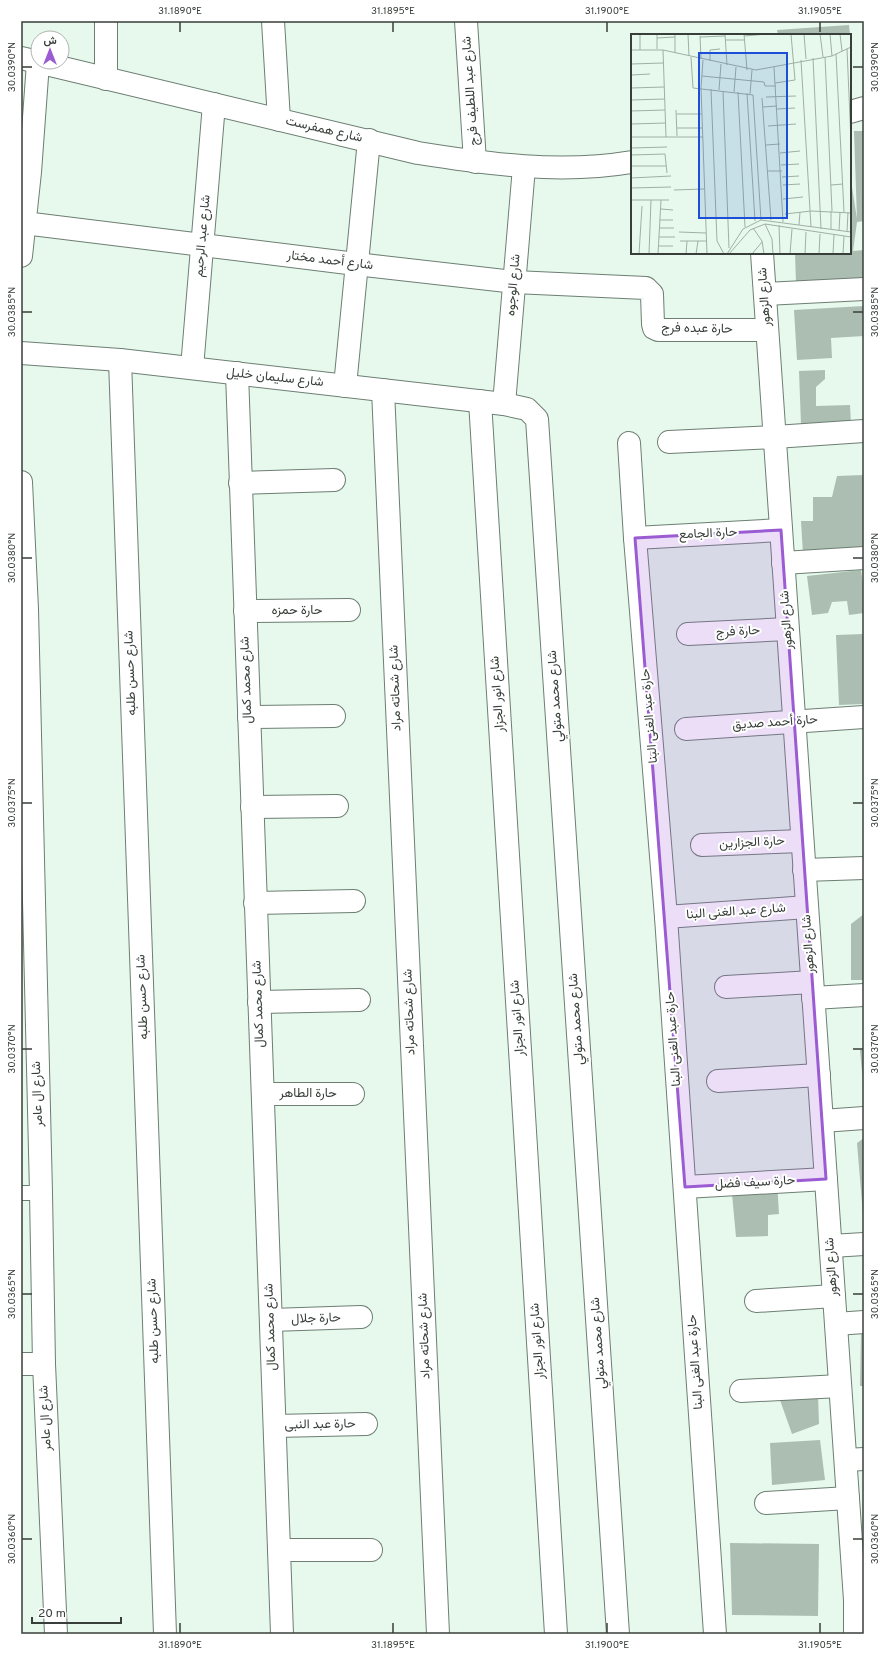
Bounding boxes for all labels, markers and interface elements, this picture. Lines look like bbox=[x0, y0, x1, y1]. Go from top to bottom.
text: 31.1890°E bbox=[158, 5, 202, 18]
text: 31.1895°E bbox=[371, 5, 415, 18]
text: 31.1900°E bbox=[585, 5, 629, 18]
text: 31.1905°E bbox=[798, 5, 842, 18]
north arrow bbox=[30, 30, 70, 70]
text: ش bbox=[43, 34, 57, 48]
inset map bbox=[631, 34, 851, 254]
street label: شارع عبد اللطيف فرج bbox=[459, 36, 483, 146]
text: 30.0390°N bbox=[6, 42, 19, 92]
text: 30.0390°N bbox=[869, 42, 882, 92]
street label: شارع همفرست bbox=[284, 113, 364, 147]
street label: شارع عبد الرحيم bbox=[191, 194, 215, 278]
street label: شارع أحمد مختار bbox=[285, 247, 374, 274]
street label: شارع الوجوه bbox=[503, 253, 525, 317]
street label: شارع الزهور bbox=[755, 267, 775, 328]
text: 30.0385°N bbox=[6, 287, 19, 337]
text: 30.0385°N bbox=[869, 287, 882, 337]
street label: حارة عبده فرج bbox=[661, 320, 733, 338]
street label: شارع سليمان خليل bbox=[226, 365, 324, 391]
street label: حارة الجامع bbox=[678, 524, 738, 544]
text: 30.0380°N bbox=[6, 533, 19, 583]
text: 30.0380°N bbox=[869, 533, 882, 583]
street label: شارع الزهور bbox=[777, 590, 797, 651]
street label: حارة حمزه bbox=[272, 603, 323, 619]
street label: حارة فرج bbox=[715, 623, 761, 641]
street label: شارع حسن طلبه bbox=[122, 630, 140, 716]
street label: شارع محمد كمال bbox=[237, 636, 257, 724]
street label: شارع شحاته مراد bbox=[387, 645, 405, 731]
street label: شارع محمد متولي bbox=[545, 649, 568, 742]
street label: شارع انور الجزار bbox=[487, 655, 509, 734]
street label: حارة عبد الغنى البنا bbox=[638, 668, 662, 764]
street label: حارة أحمد صديق bbox=[732, 711, 819, 734]
text: 30.0375°N bbox=[6, 778, 19, 828]
text: 30.0375°N bbox=[869, 778, 882, 828]
street label: حارة الجزارين bbox=[719, 833, 786, 853]
street label: شارع عبد الغنى البنا bbox=[686, 901, 786, 923]
street label: شارع الزهور bbox=[799, 914, 819, 975]
street label: شارع حسن طلبه bbox=[134, 954, 152, 1040]
street label: شارع محمد كمال bbox=[249, 960, 269, 1048]
street label: شارع شحاته مراد bbox=[401, 969, 419, 1055]
street label: شارع محمد متولي bbox=[566, 972, 589, 1065]
street label: شارع انور الجزار bbox=[507, 979, 529, 1058]
street label: حارة عبد الغنى البنا bbox=[663, 991, 685, 1087]
text: 30.0370°N bbox=[6, 1024, 19, 1074]
text: 30.0370°N bbox=[869, 1024, 882, 1074]
street label: شارع ال عامر bbox=[29, 1061, 47, 1128]
street label: حارة الطاهر bbox=[278, 1086, 337, 1102]
street label: حارة سيف فضل bbox=[714, 1173, 796, 1193]
street label: شارع الزهور bbox=[822, 1237, 842, 1298]
text: 30.0365°N bbox=[6, 1269, 19, 1319]
text: 30.0365°N bbox=[869, 1269, 882, 1319]
street label: شارع حسن طلبه bbox=[145, 1278, 163, 1364]
street label: شارع محمد كمال bbox=[261, 1283, 281, 1371]
street label: شارع شحاته مراد bbox=[416, 1293, 434, 1379]
street label: شارع محمد متولي bbox=[588, 1296, 611, 1389]
street label: شارع انور الجزار bbox=[527, 1302, 549, 1381]
street label: حارة جلال bbox=[291, 1310, 341, 1328]
street label: حارة عبد الغنى البنا bbox=[685, 1314, 707, 1410]
street label: شارع ال عامر bbox=[36, 1385, 56, 1452]
street label: حارة عبد النبى bbox=[284, 1416, 356, 1434]
text: 30.0360°N bbox=[6, 1514, 19, 1564]
text: 30.0360°N bbox=[869, 1514, 882, 1564]
scale bar bbox=[32, 1599, 121, 1625]
text: 20 m bbox=[38, 1606, 66, 1622]
text: 31.1890°E bbox=[158, 1639, 202, 1652]
text: 31.1895°E bbox=[371, 1639, 415, 1652]
text: 31.1900°E bbox=[585, 1639, 629, 1652]
text: 31.1905°E bbox=[798, 1639, 842, 1652]

